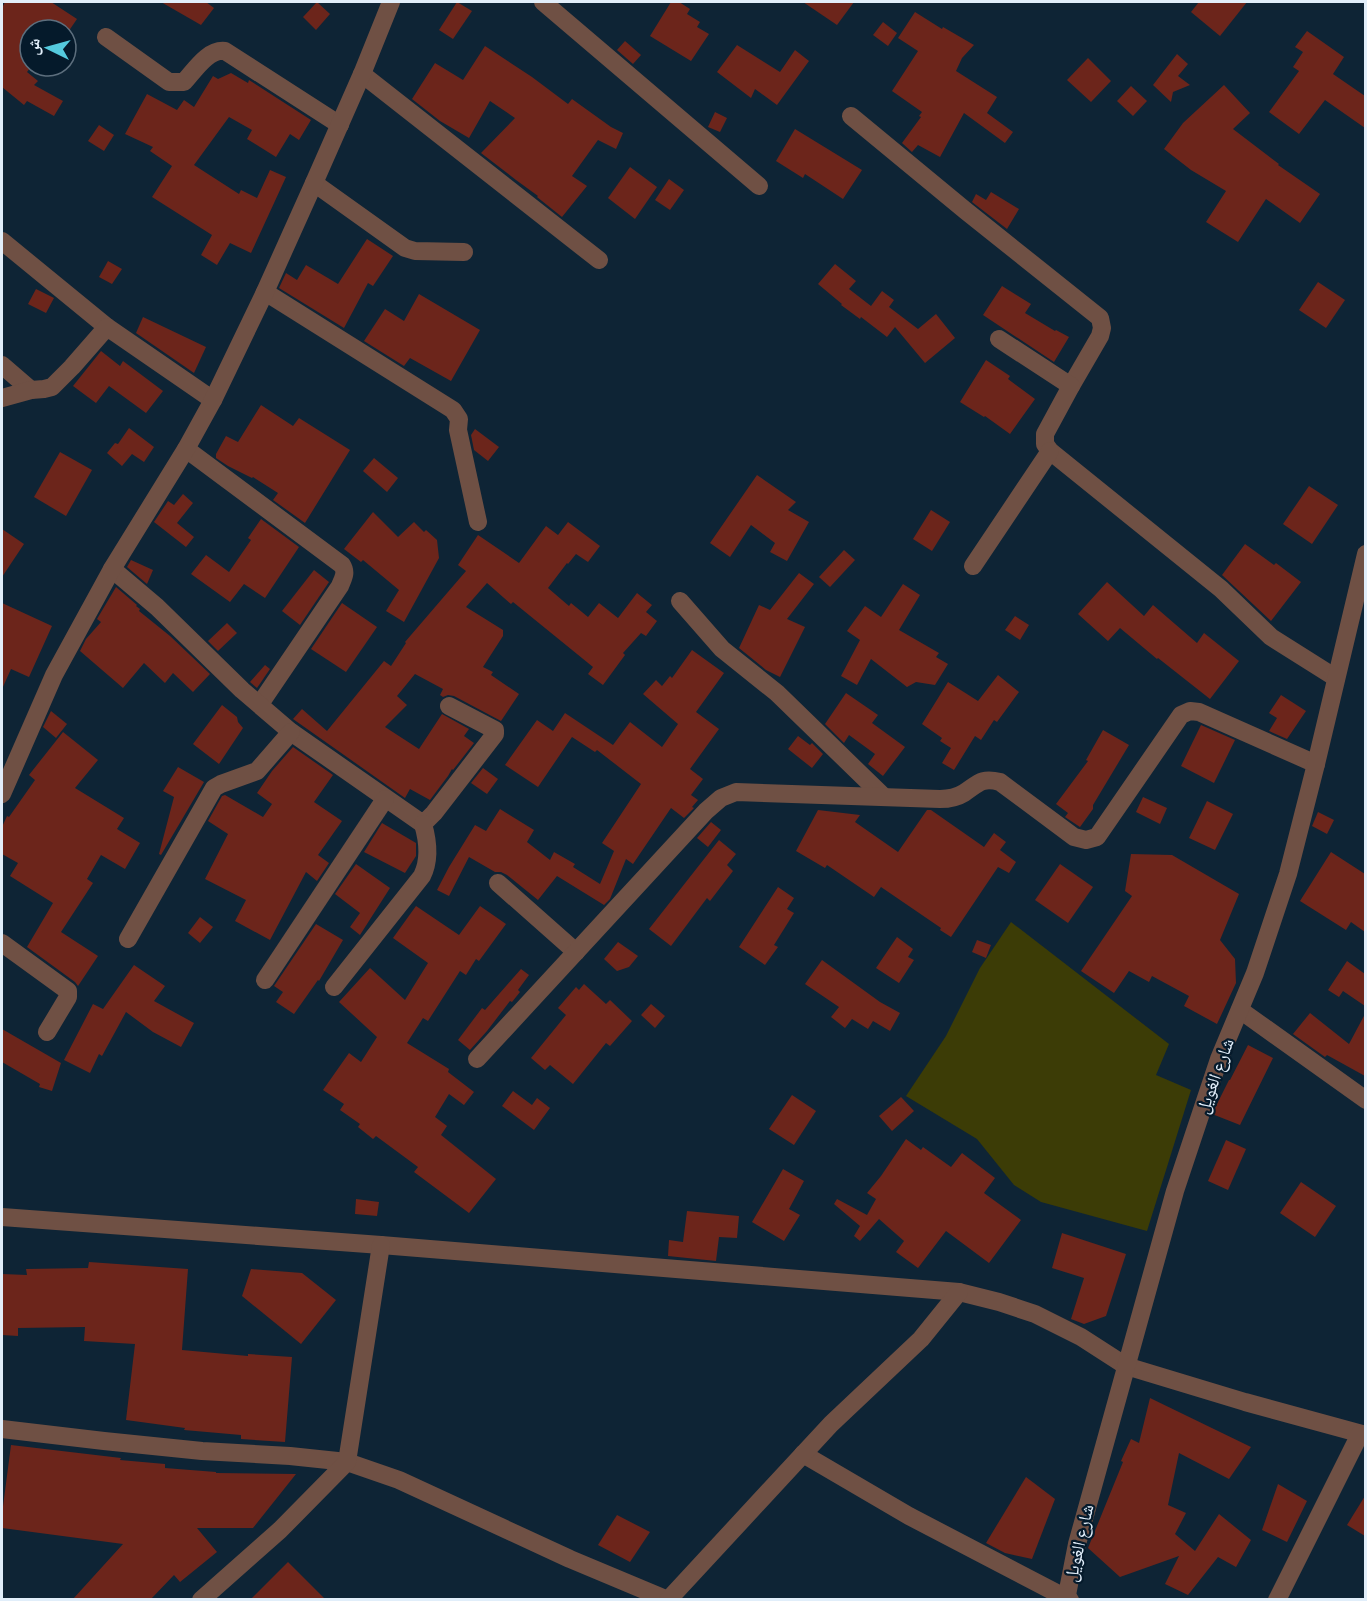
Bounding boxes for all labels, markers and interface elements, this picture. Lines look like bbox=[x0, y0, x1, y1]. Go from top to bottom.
north arrow bbox=[18, 18, 78, 78]
text: ش bbox=[22, 37, 44, 56]
street label: شارع الغويل bbox=[1190, 1035, 1239, 1117]
street label: شارع الغويل bbox=[1058, 1502, 1099, 1584]

